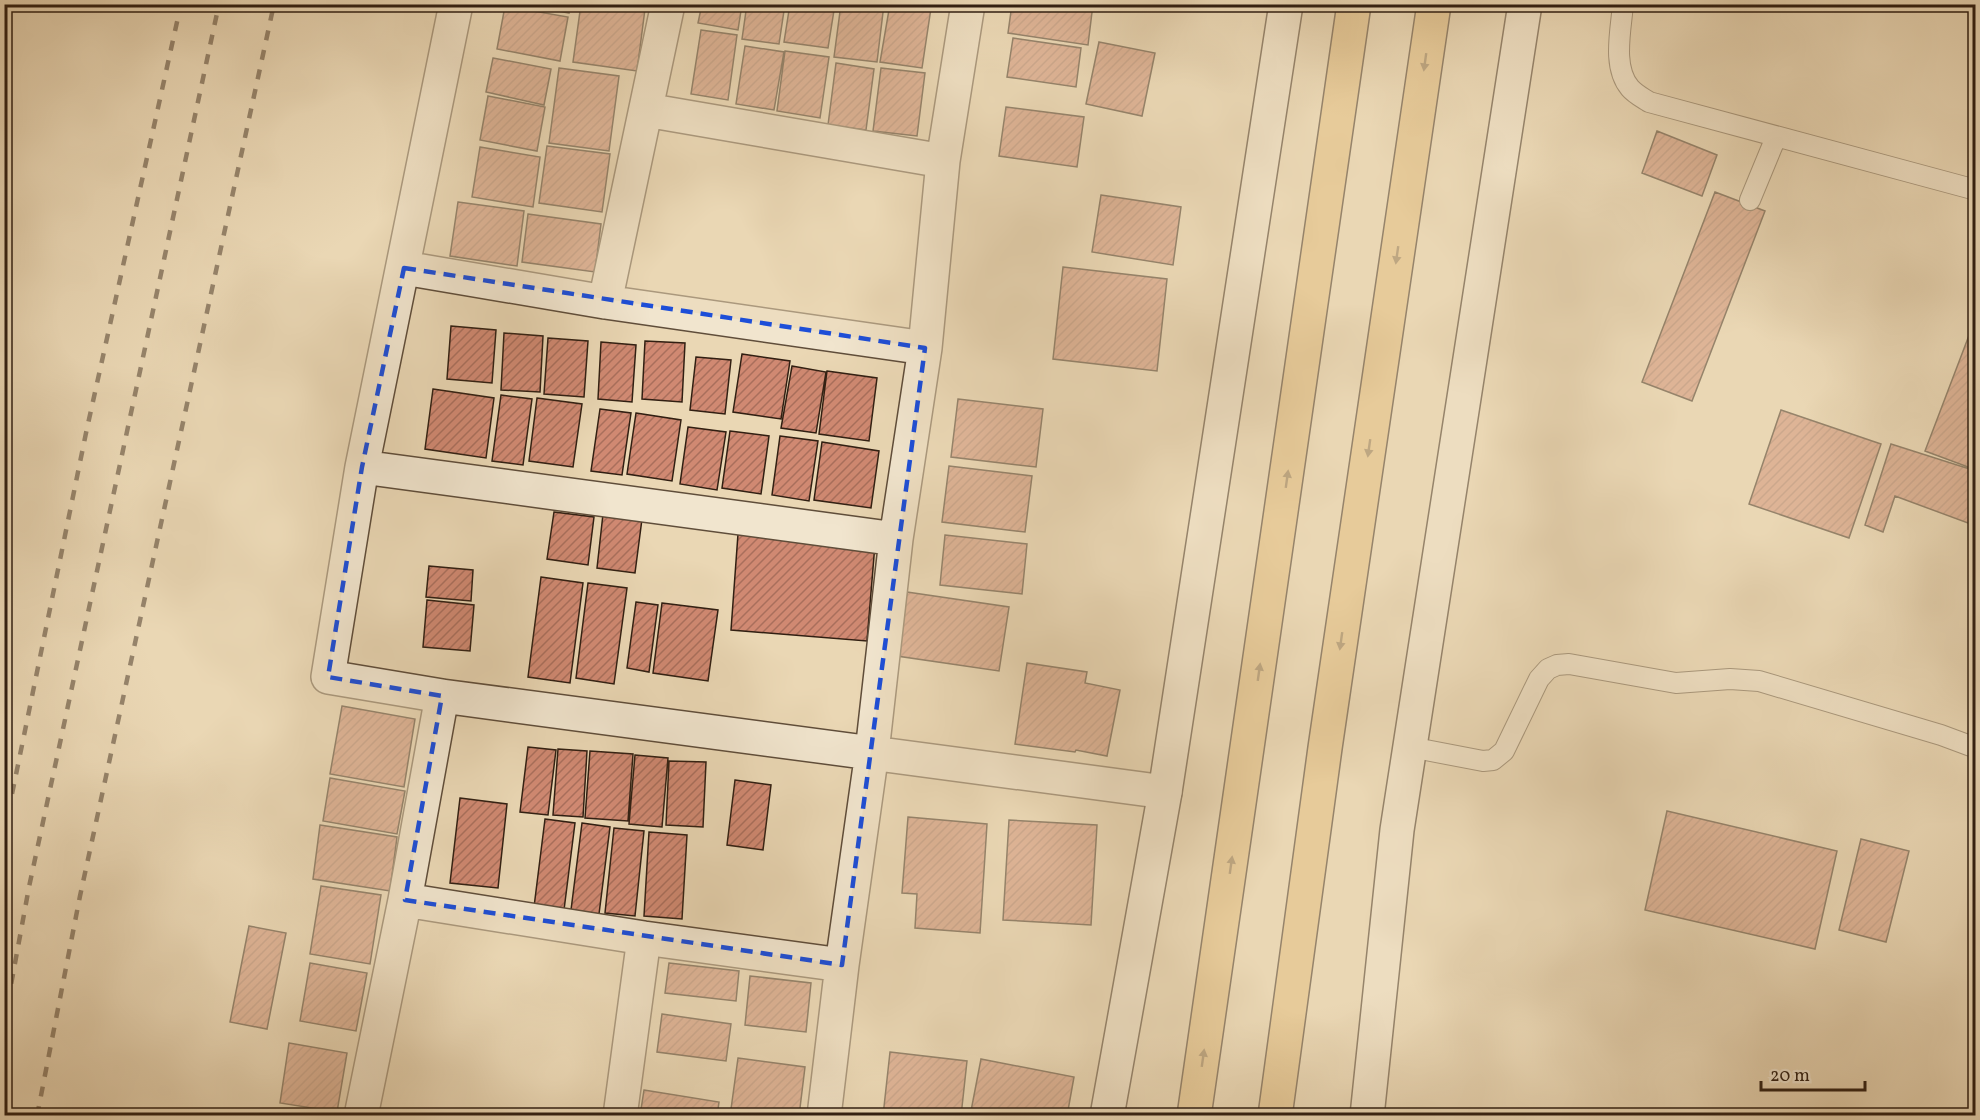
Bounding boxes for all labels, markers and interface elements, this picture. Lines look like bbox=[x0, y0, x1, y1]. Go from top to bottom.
one-way arrow bbox=[1421, 53, 1430, 72]
one-way arrow bbox=[1393, 246, 1402, 265]
one-way arrow bbox=[1365, 439, 1374, 458]
one-way arrow bbox=[1282, 469, 1291, 488]
one-way arrow bbox=[1336, 632, 1345, 651]
one-way arrow bbox=[1255, 662, 1264, 681]
one-way arrow bbox=[1227, 855, 1236, 874]
one-way arrow bbox=[1198, 1048, 1207, 1067]
scale bar bbox=[1761, 1054, 1864, 1092]
text: 20 m bbox=[1770, 1064, 1810, 1089]

